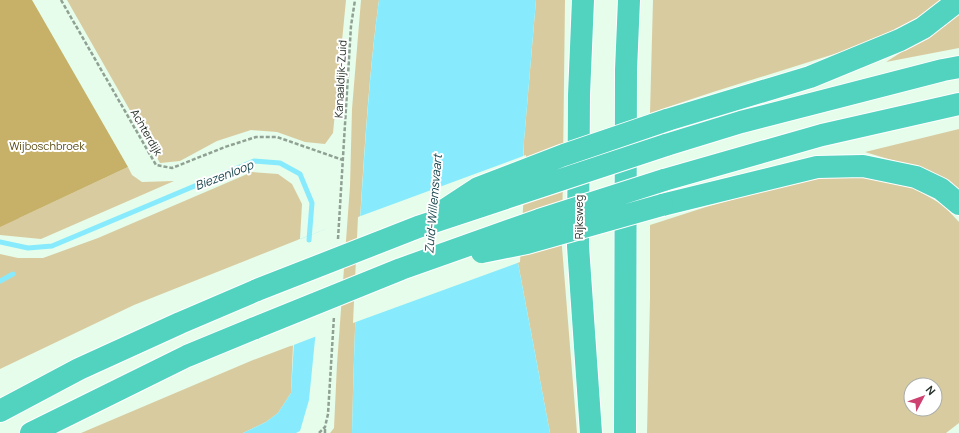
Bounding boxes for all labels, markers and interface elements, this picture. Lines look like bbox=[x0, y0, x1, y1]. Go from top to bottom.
street label: Kanaaldijk-Zuid bbox=[330, 40, 350, 118]
street label: Achterdijk bbox=[128, 106, 167, 158]
park label: Wijboschbroek bbox=[9, 138, 85, 153]
water label: Zuid-Willemsvaart bbox=[420, 152, 446, 254]
water label: Biezenloop bbox=[192, 156, 256, 194]
street label: Rijksweg bbox=[571, 195, 586, 239]
north arrow bbox=[903, 377, 943, 417]
text: N bbox=[923, 382, 939, 398]

